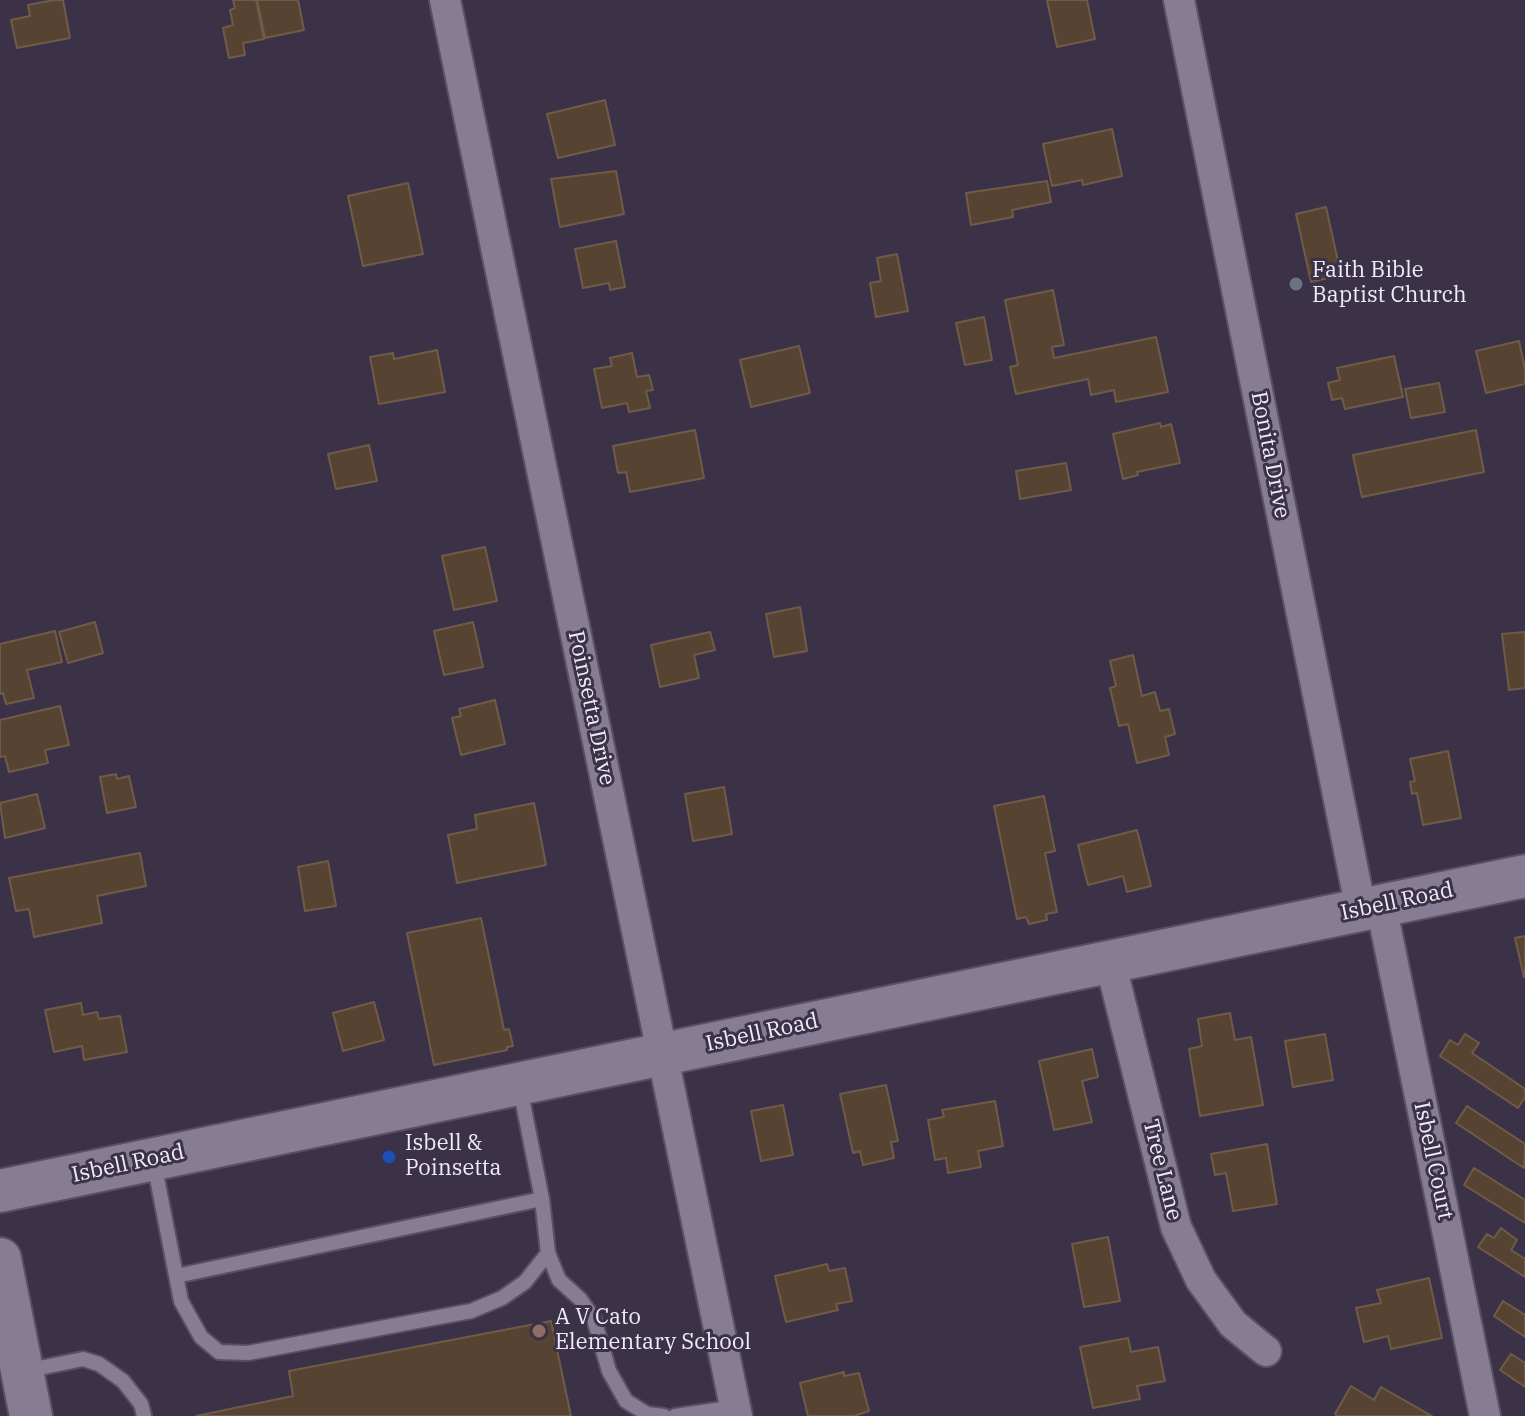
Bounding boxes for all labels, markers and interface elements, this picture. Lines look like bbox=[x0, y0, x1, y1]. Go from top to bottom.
place label: Faith Bible Baptist Church bbox=[1312, 258, 1467, 310]
marker: Faith Bible Baptist Church bbox=[1287, 275, 1305, 293]
street label: Bonita Drive bbox=[1245, 389, 1295, 521]
street label: Poinsetta Drive bbox=[562, 628, 620, 788]
street label: Isbell Road bbox=[1338, 877, 1456, 927]
street label: Isbell Road bbox=[703, 1008, 821, 1058]
street label: Isbell Court bbox=[1408, 1100, 1458, 1222]
street label: Tree Lane bbox=[1137, 1117, 1187, 1223]
place label: Isbell & Poinsetta bbox=[405, 1131, 502, 1182]
street label: Isbell Road bbox=[69, 1139, 187, 1189]
marker: Isbell & Poinsetta bbox=[380, 1148, 398, 1166]
place label: A V Cato Elementary School bbox=[555, 1305, 751, 1356]
marker: A V Cato Elementary School bbox=[530, 1322, 548, 1340]

